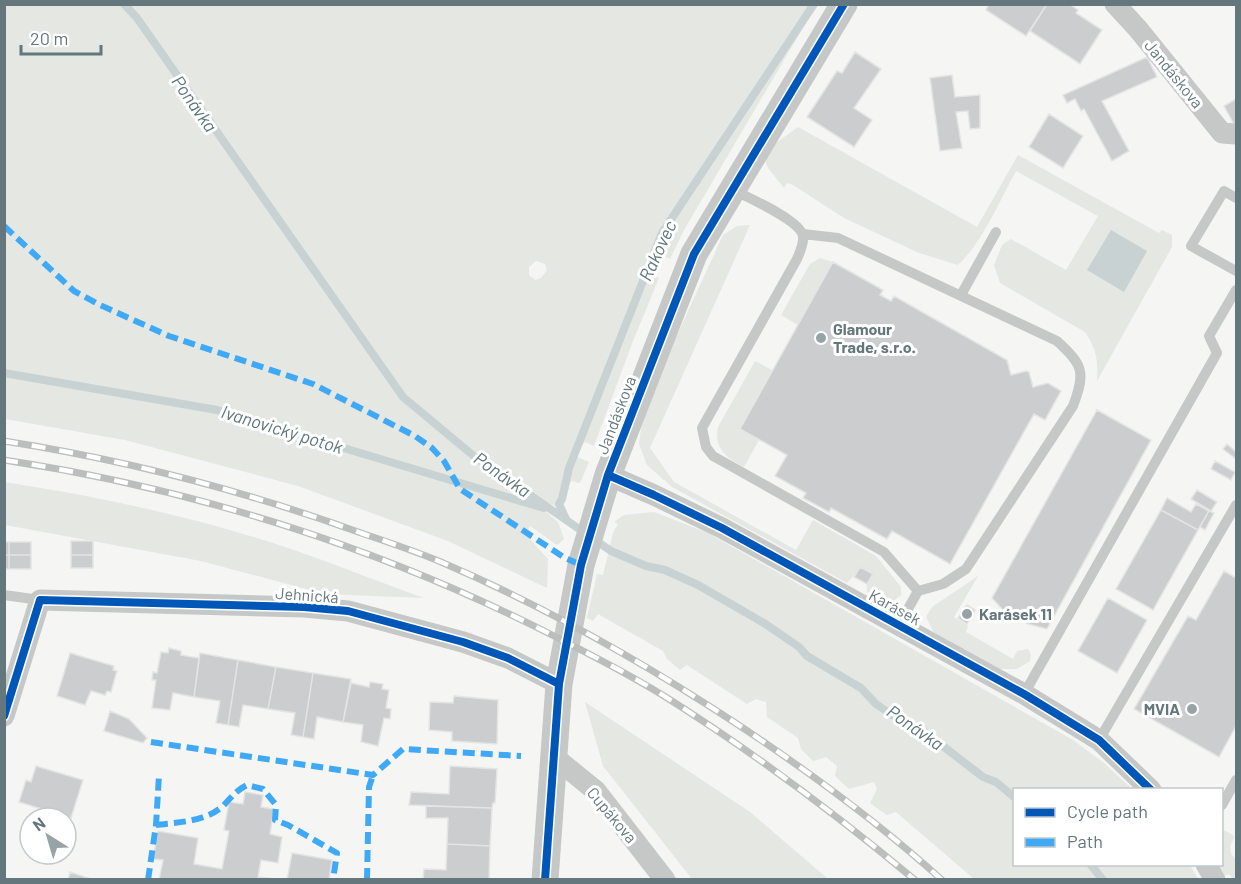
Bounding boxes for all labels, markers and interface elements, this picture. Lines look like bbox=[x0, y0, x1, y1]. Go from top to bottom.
scale bar bbox=[21, 18, 100, 56]
text: 20 m bbox=[30, 27, 68, 49]
street label: Jandáskova bbox=[1141, 36, 1208, 112]
water label: Ponávka bbox=[167, 71, 222, 136]
water label: Rakovec bbox=[634, 217, 681, 284]
place label: Glamour Trade, s.r.o. bbox=[833, 319, 916, 356]
marker: Glamour Trade, s.r.o. bbox=[814, 331, 828, 345]
street label: Jandáskova bbox=[592, 373, 639, 457]
water label: Ivanovický potok bbox=[219, 400, 346, 458]
water label: Ponávka bbox=[470, 447, 535, 502]
street label: Jehnická bbox=[275, 583, 339, 606]
street label: Karásek bbox=[866, 585, 924, 628]
place label: Karásek 11 bbox=[979, 604, 1052, 623]
marker: Karásek 11 bbox=[960, 607, 974, 621]
place label: MVIA bbox=[1144, 699, 1180, 718]
water label: Ponávka bbox=[883, 700, 948, 755]
marker: MVIA bbox=[1185, 702, 1199, 716]
street label: Cupákova bbox=[584, 783, 641, 846]
legend bbox=[1013, 788, 1223, 866]
text: Cycle path bbox=[1067, 800, 1148, 822]
north arrow bbox=[18, 806, 78, 866]
text: N bbox=[29, 813, 49, 834]
text: Path bbox=[1067, 830, 1103, 852]

